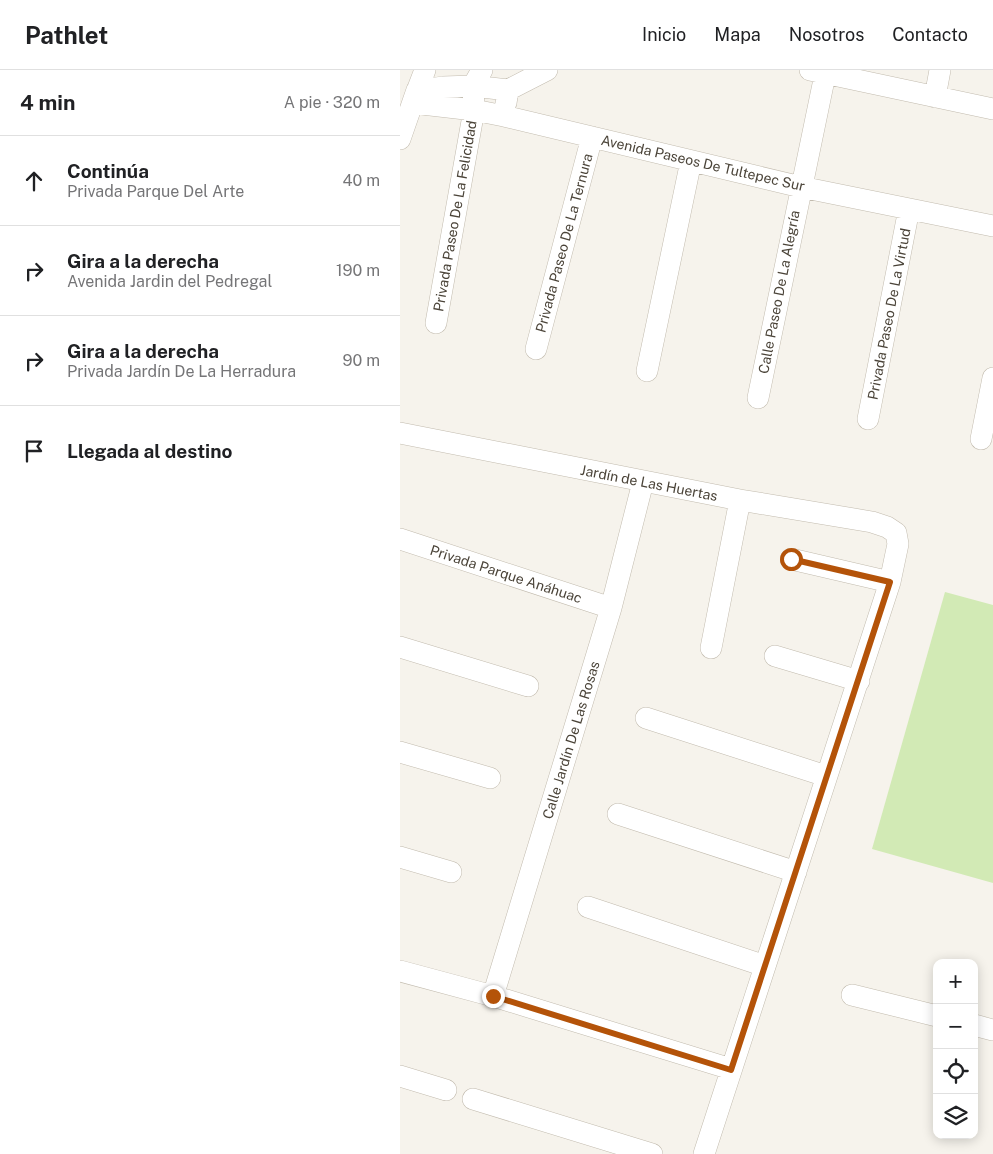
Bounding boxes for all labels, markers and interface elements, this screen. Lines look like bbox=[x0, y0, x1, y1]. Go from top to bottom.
text: Pathlet bbox=[25, 21, 108, 49]
text: Inicio bbox=[642, 24, 686, 45]
text: Mapa bbox=[714, 24, 761, 45]
text: Nosotros bbox=[789, 24, 864, 45]
text: Contacto bbox=[892, 24, 968, 45]
text: 4 min bbox=[20, 90, 75, 115]
text: A pie · 320 m bbox=[284, 93, 380, 112]
street label: Privada Paseo De La Felicidad bbox=[430, 119, 480, 313]
street label: Avenida Paseos De Tultepec Sur bbox=[600, 132, 806, 194]
street label: Privada Paseo De La Ternura bbox=[532, 152, 596, 334]
text: Continúa bbox=[67, 160, 149, 182]
icon: ahead bbox=[20, 167, 48, 195]
text: 40 m bbox=[342, 171, 380, 190]
text: Privada Parque Del Arte bbox=[67, 182, 244, 201]
street label: Calle Paseo De La Alegría bbox=[755, 209, 803, 375]
street label: Privada Paseo De La Virtud bbox=[865, 227, 913, 401]
text: Gira a la derecha bbox=[67, 250, 219, 272]
icon: right bbox=[20, 257, 48, 285]
text: 190 m bbox=[336, 261, 380, 280]
text: Avenida Jardin del Pedregal bbox=[67, 272, 272, 291]
text: Gira a la derecha bbox=[67, 340, 219, 362]
icon: right bbox=[20, 347, 48, 375]
text: 90 m bbox=[343, 351, 380, 370]
text: Privada Jardín De La Herradura bbox=[67, 362, 296, 381]
icon: arrive bbox=[20, 437, 48, 465]
text: Llegada al destino bbox=[67, 440, 232, 462]
street label: Jardín de Las Huertas bbox=[579, 462, 719, 504]
street label: Privada Parque Anáhuac bbox=[428, 542, 584, 606]
route start bbox=[780, 548, 803, 571]
street label: Calle Jardín De Las Rosas bbox=[539, 659, 603, 821]
map controls bbox=[933, 959, 978, 1139]
button: + bbox=[933, 959, 978, 1004]
route end bbox=[482, 985, 505, 1008]
button: − bbox=[933, 1004, 978, 1049]
button: locate bbox=[933, 1049, 978, 1094]
button: layers bbox=[933, 1094, 978, 1139]

